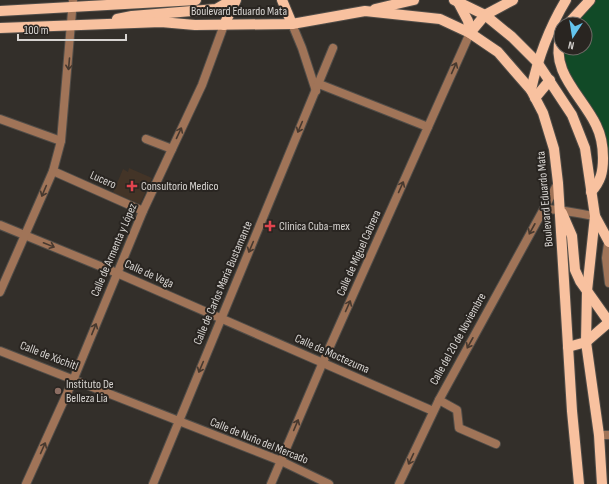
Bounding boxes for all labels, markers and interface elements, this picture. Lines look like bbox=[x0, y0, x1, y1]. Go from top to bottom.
street label: Boulevard Eduardo Mata bbox=[191, 4, 287, 19]
scale bar bbox=[18, 16, 126, 42]
north arrow bbox=[553, 16, 593, 56]
text: 100 m bbox=[24, 23, 49, 38]
text: N bbox=[567, 38, 575, 52]
one-way arrow bbox=[65, 57, 72, 70]
one-way arrow bbox=[451, 63, 458, 75]
one-way arrow bbox=[296, 120, 304, 132]
one-way arrow bbox=[176, 127, 183, 139]
street label: Boulevard Eduardo Mata bbox=[533, 150, 557, 248]
street label: Lucero bbox=[87, 168, 119, 192]
place label: Consultorio Medico bbox=[141, 179, 218, 194]
marker: Consultorio Medico bbox=[126, 180, 138, 192]
one-way arrow bbox=[398, 182, 406, 194]
one-way arrow bbox=[40, 184, 47, 196]
street label: Calle de Armenta y López bbox=[88, 201, 141, 299]
street label: Calle de Miguel Cabrera bbox=[333, 207, 385, 298]
street label: Calle de Carlos María Bustamante bbox=[190, 219, 256, 347]
place label: Clinica Cuba-mex bbox=[279, 219, 350, 234]
marker: Clinica Cuba-mex bbox=[264, 220, 276, 232]
one-way arrow bbox=[528, 223, 536, 235]
one-way arrow bbox=[43, 241, 55, 249]
one-way arrow bbox=[247, 241, 255, 253]
street label: Calle de Vega bbox=[122, 257, 176, 292]
street label: Calle del 20 de Noviembre bbox=[427, 290, 490, 388]
one-way arrow bbox=[345, 300, 352, 312]
one-way arrow bbox=[91, 324, 98, 336]
street label: Calle de Moctezuma bbox=[292, 331, 372, 377]
one-way arrow bbox=[465, 337, 473, 349]
street label: Calle de Xóchitl bbox=[18, 338, 80, 374]
one-way arrow bbox=[197, 361, 205, 373]
place label: Instituto De Belleza Lia bbox=[66, 377, 114, 406]
marker: Instituto De Belleza Lia bbox=[53, 386, 63, 396]
street label: Calle de Nuño del Mercado bbox=[208, 414, 310, 468]
one-way arrow bbox=[293, 419, 300, 431]
one-way arrow bbox=[39, 443, 47, 455]
one-way arrow bbox=[407, 453, 414, 465]

